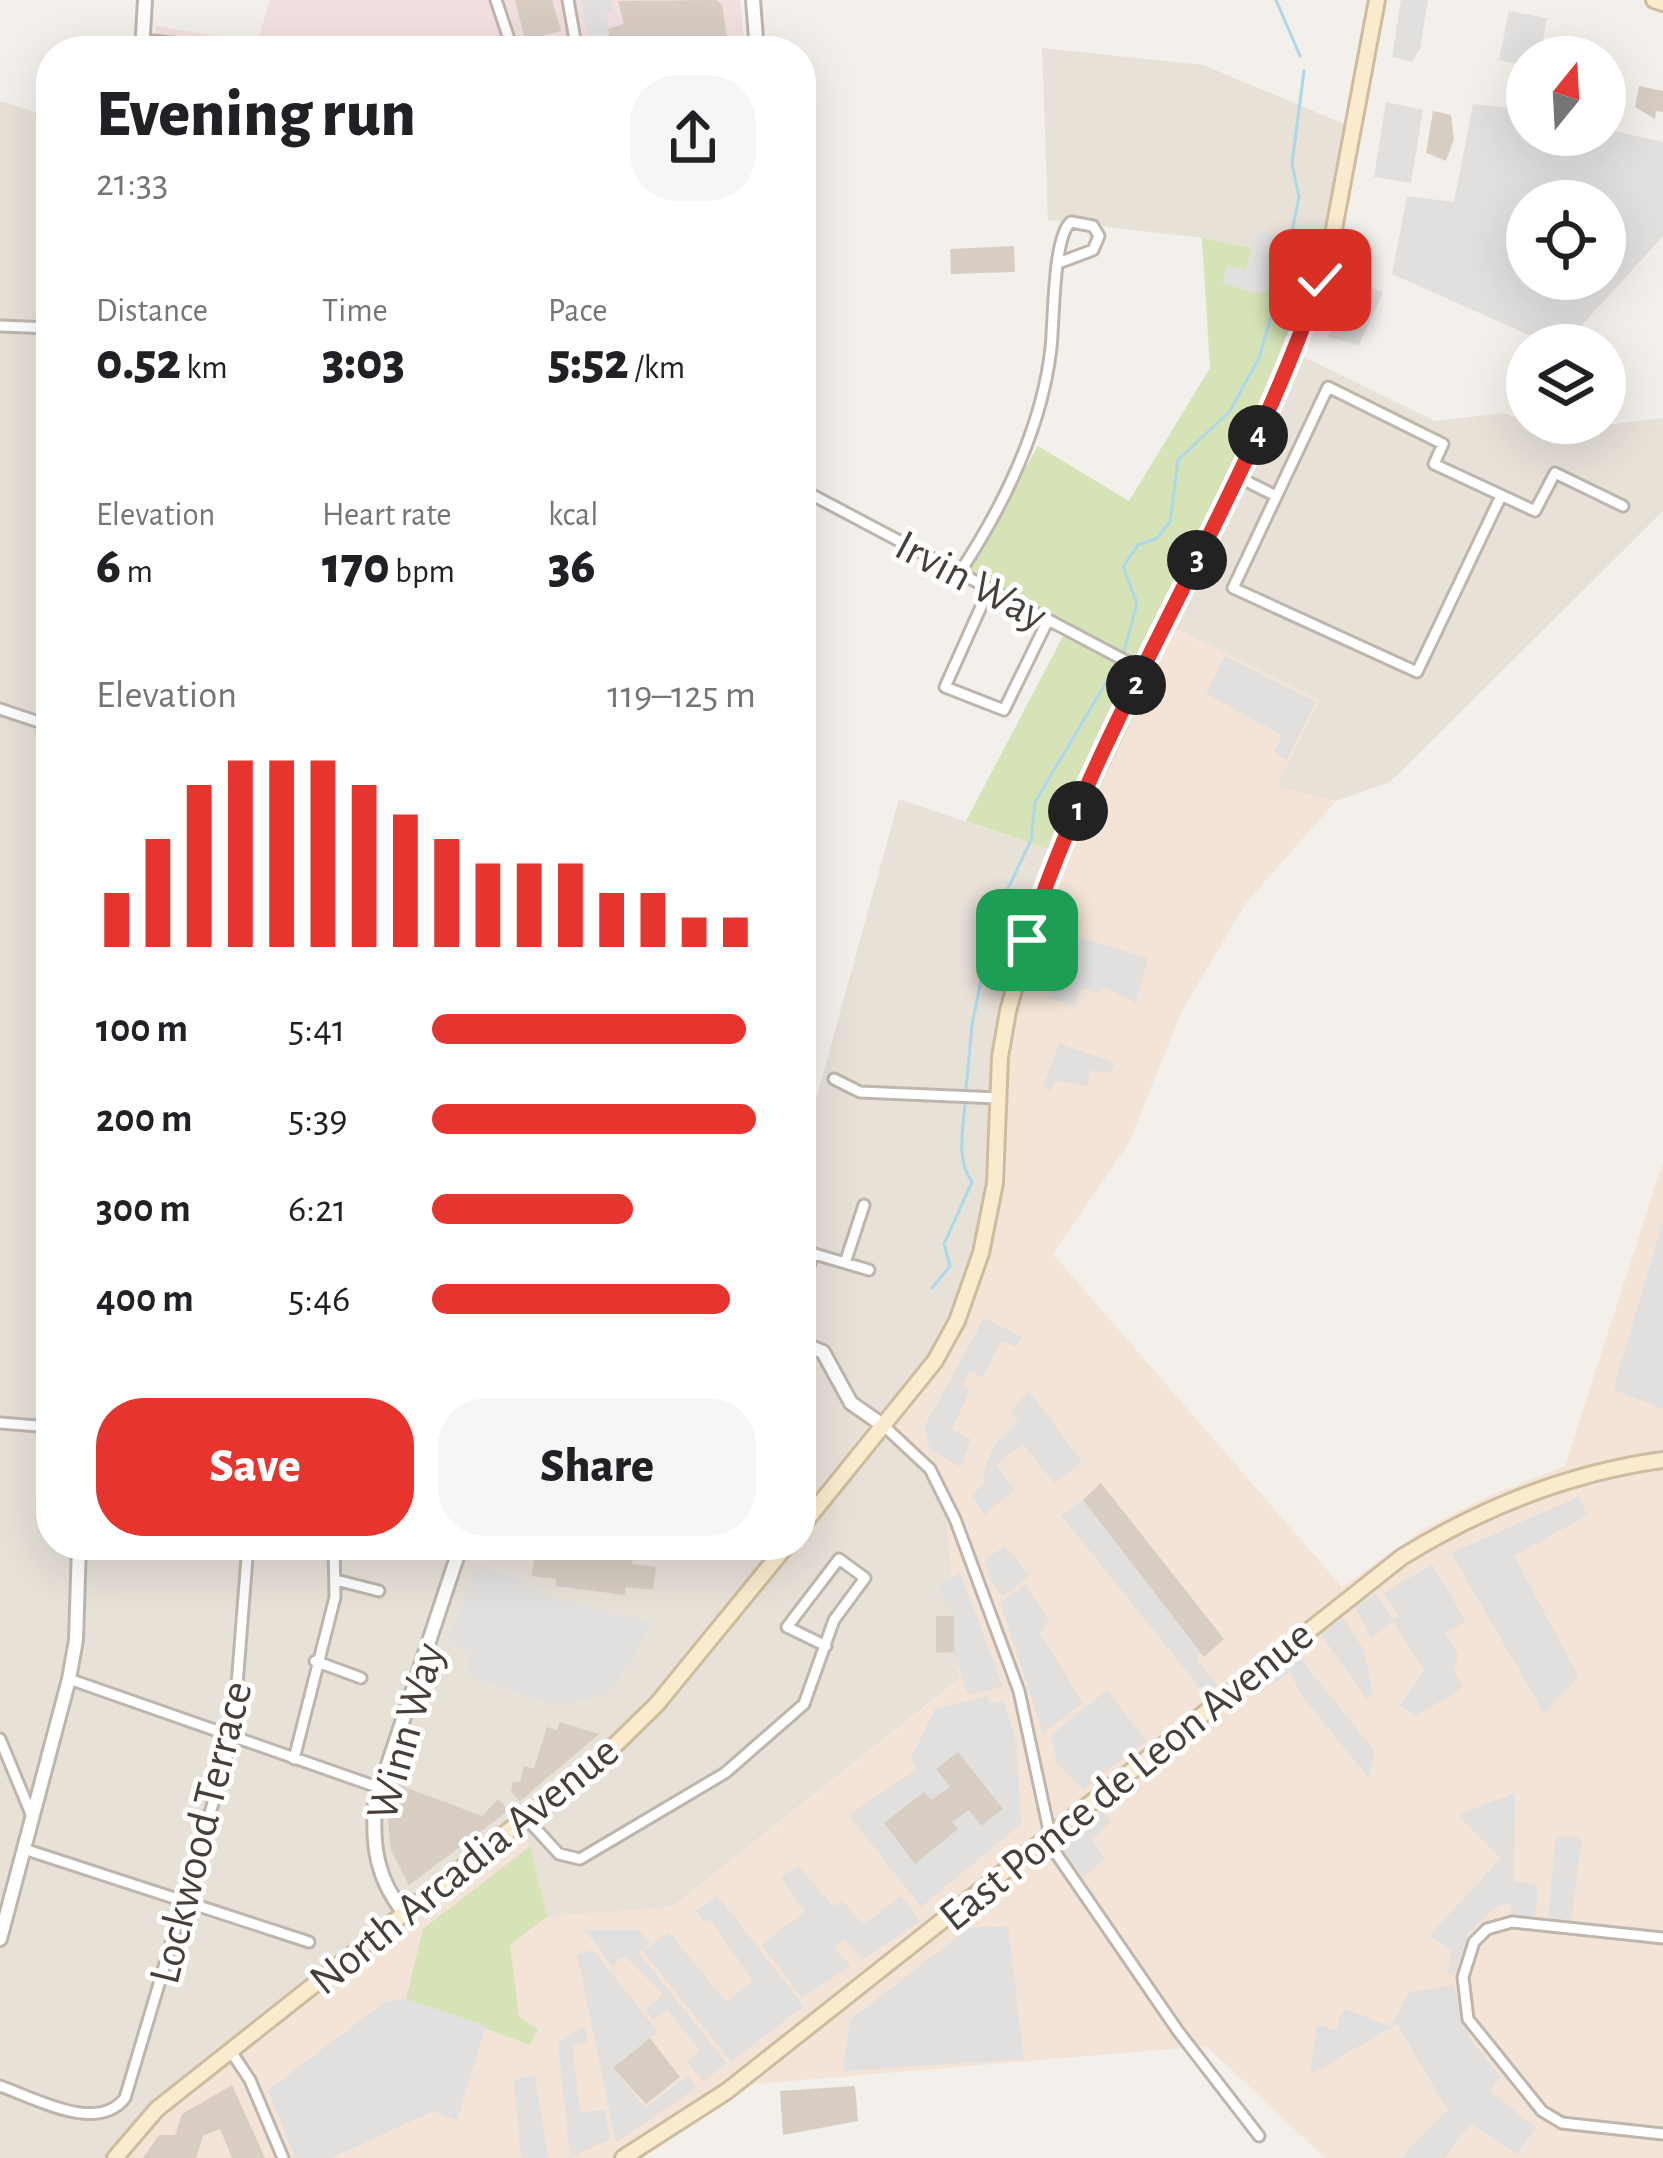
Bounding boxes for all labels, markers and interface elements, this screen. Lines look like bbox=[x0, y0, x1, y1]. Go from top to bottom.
north arrow bbox=[1506, 36, 1626, 156]
map controls bbox=[1506, 36, 1626, 444]
button: share bbox=[630, 75, 756, 201]
text: Evening run bbox=[96, 82, 416, 148]
text: 21:33 bbox=[96, 164, 168, 203]
button: locate bbox=[1506, 180, 1626, 300]
pin bbox=[1269, 229, 1371, 331]
icon: check bbox=[1287, 247, 1353, 313]
text: Distance bbox=[96, 295, 208, 328]
text: Time bbox=[322, 295, 388, 328]
text: Pace bbox=[548, 295, 607, 328]
button: layers bbox=[1506, 324, 1626, 444]
text: 0.52 bbox=[96, 337, 181, 388]
text: 3:03 bbox=[322, 337, 405, 388]
text: 5:52 bbox=[548, 337, 629, 388]
text: km bbox=[181, 352, 228, 385]
text: /km bbox=[629, 352, 685, 385]
pin: 4 bbox=[1228, 405, 1288, 465]
text: 4 bbox=[1250, 418, 1266, 451]
text: Elevation bbox=[96, 499, 215, 532]
text: Heart rate bbox=[322, 499, 452, 532]
text: kcal bbox=[548, 499, 598, 532]
street label: Irvin Way bbox=[888, 523, 1054, 640]
pin: 3 bbox=[1167, 530, 1227, 590]
text: 6 bbox=[96, 541, 121, 592]
text: 170 bbox=[322, 541, 390, 592]
text: 36 bbox=[548, 541, 595, 592]
text: 3 bbox=[1190, 543, 1204, 576]
text: m bbox=[121, 556, 153, 589]
text: bpm bbox=[390, 556, 455, 589]
pin: 2 bbox=[1106, 655, 1166, 715]
text: 2 bbox=[1128, 668, 1144, 701]
text: Elevation bbox=[96, 676, 237, 715]
text: 119–125 m bbox=[607, 676, 756, 715]
pin: 1 bbox=[1048, 781, 1108, 841]
text: 1 bbox=[1072, 794, 1084, 827]
pin bbox=[976, 889, 1078, 991]
icon: arrive bbox=[994, 907, 1060, 973]
text: 100 m bbox=[96, 1010, 188, 1049]
text: 5:41 bbox=[288, 1010, 345, 1049]
text: 200 m bbox=[96, 1100, 192, 1139]
text: 5:39 bbox=[288, 1100, 348, 1139]
text: 300 m bbox=[96, 1190, 191, 1229]
text: 6:21 bbox=[288, 1190, 346, 1229]
text: 400 m bbox=[96, 1280, 194, 1319]
text: 5:46 bbox=[288, 1280, 350, 1319]
button: Save bbox=[96, 1398, 414, 1536]
button: Share bbox=[438, 1398, 756, 1536]
street label: East Ponce de Leon Avenue bbox=[931, 1612, 1322, 1940]
street label: Winn Way bbox=[360, 1638, 453, 1825]
street label: Lockwood Terrace bbox=[142, 1677, 261, 1988]
street label: North Arcadia Avenue bbox=[302, 1728, 627, 2004]

